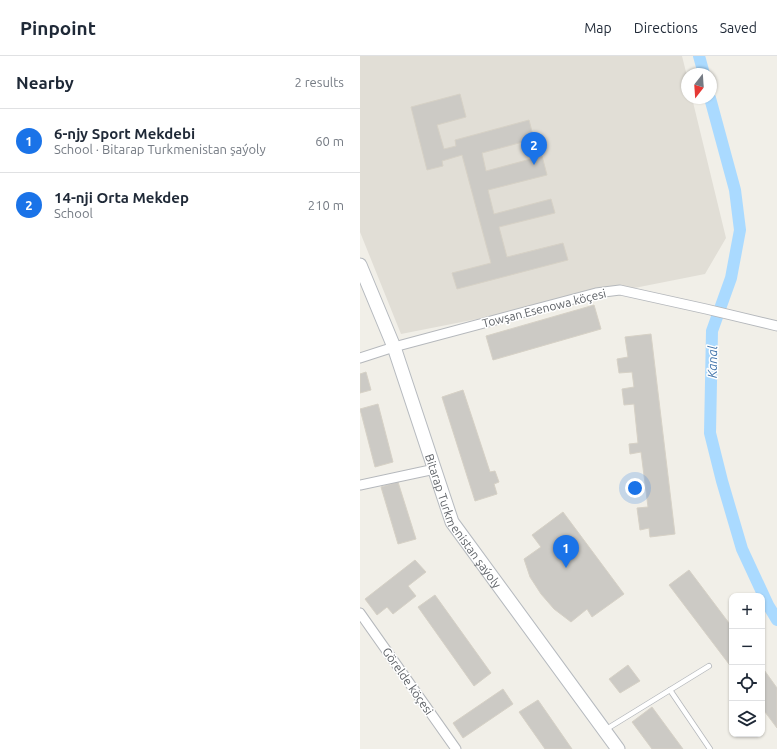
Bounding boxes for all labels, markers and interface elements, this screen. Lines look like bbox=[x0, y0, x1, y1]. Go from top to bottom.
text: Pinpoint bbox=[20, 17, 96, 39]
text: Map bbox=[584, 20, 612, 36]
text: Directions bbox=[634, 20, 698, 36]
text: Saved bbox=[720, 20, 757, 36]
north arrow bbox=[681, 68, 717, 104]
text: Nearby bbox=[16, 73, 74, 92]
text: 2 results bbox=[294, 75, 344, 89]
text: 6-njy Sport Mekdebi bbox=[54, 125, 195, 142]
pin: 2 bbox=[521, 132, 547, 165]
text: 1 bbox=[25, 134, 33, 148]
text: 60 m bbox=[315, 134, 344, 148]
text: School · Bitarap Turkmenistan şaýoly bbox=[54, 142, 266, 156]
text: 14-nji Orta Mekdep bbox=[54, 189, 189, 206]
text: 2 bbox=[25, 198, 33, 212]
text: 210 m bbox=[308, 198, 344, 212]
text: School bbox=[54, 206, 93, 220]
street label: Towşan Esenowa köçesi bbox=[481, 286, 607, 330]
water label: Kanal bbox=[705, 345, 719, 378]
street label: Bitarap Turkmenistan şaýoly bbox=[423, 452, 504, 590]
your location bbox=[625, 478, 645, 498]
pin: 1 bbox=[553, 535, 579, 568]
map controls bbox=[729, 593, 765, 737]
button: + bbox=[729, 593, 765, 629]
button: − bbox=[729, 629, 765, 665]
street label: Görelde köçesi bbox=[380, 645, 436, 717]
button: locate bbox=[729, 665, 765, 701]
button: layers bbox=[729, 701, 765, 737]

